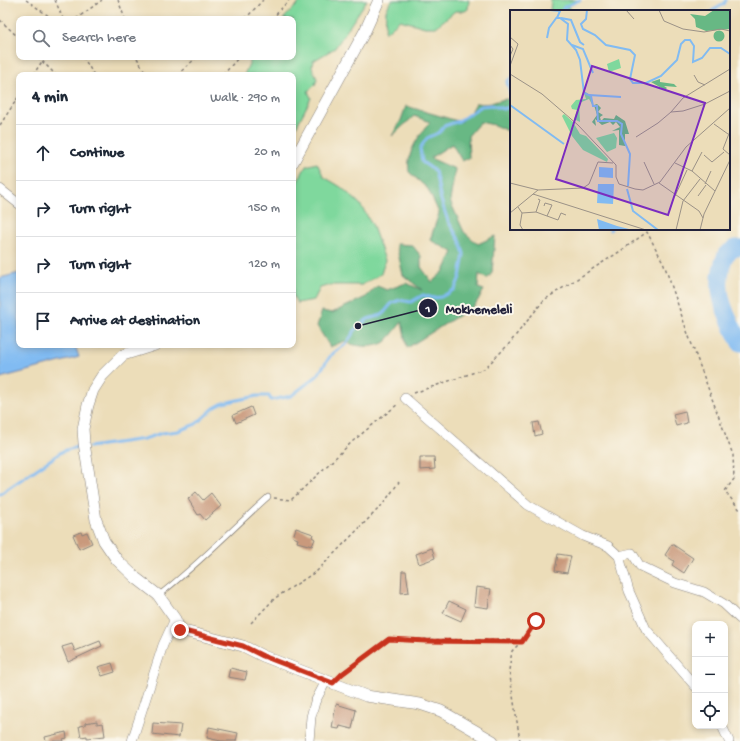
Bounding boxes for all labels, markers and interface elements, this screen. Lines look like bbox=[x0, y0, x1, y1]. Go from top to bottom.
inset map bbox=[510, 10, 730, 230]
search box bbox=[16, 16, 296, 60]
icon: search bbox=[30, 27, 52, 49]
text: Search here bbox=[62, 29, 136, 47]
text: 4 min bbox=[32, 88, 68, 108]
text: Walk · 290 m bbox=[210, 91, 280, 106]
icon: ahead bbox=[32, 142, 54, 164]
text: Continue bbox=[70, 144, 124, 162]
text: 20 m bbox=[254, 145, 280, 160]
icon: right bbox=[32, 198, 54, 220]
text: Turn right bbox=[70, 200, 130, 218]
text: 150 m bbox=[248, 201, 280, 216]
icon: right bbox=[32, 254, 54, 276]
text: Turn right bbox=[70, 256, 130, 274]
text: 120 m bbox=[249, 257, 280, 272]
callout: Mokhemeleli bbox=[418, 296, 520, 321]
text: 1 bbox=[425, 303, 431, 317]
text: Mokhemeleli bbox=[446, 303, 512, 318]
icon: arrive bbox=[32, 310, 54, 332]
text: Arrive at destination bbox=[70, 312, 200, 330]
route start bbox=[527, 612, 545, 630]
route end bbox=[171, 621, 189, 639]
map controls bbox=[692, 621, 728, 729]
button: + bbox=[692, 621, 728, 657]
button: − bbox=[692, 657, 728, 693]
button: locate bbox=[692, 693, 728, 729]

